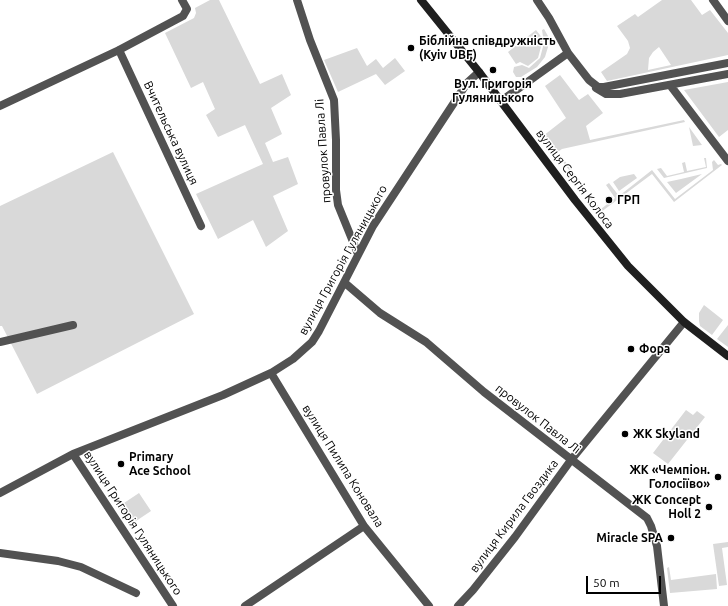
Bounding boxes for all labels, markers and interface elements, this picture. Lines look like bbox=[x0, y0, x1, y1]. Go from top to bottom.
place label: Біблійна співдружність (Kyiv UBF) bbox=[419, 34, 556, 62]
marker: Біблійна співдружність (Kyiv UBF) bbox=[406, 43, 416, 53]
marker: Вул. Григорія Гуляницького bbox=[488, 65, 498, 75]
place label: Вул. Григорія Гуляницького bbox=[452, 77, 534, 105]
street label: Вчительська вулиця bbox=[141, 79, 201, 187]
street label: провулок Павла Лі bbox=[312, 98, 334, 204]
street label: вулиця Сергія Колоса bbox=[533, 127, 617, 231]
street label: вулиця Григорія Гуляницького bbox=[296, 183, 390, 337]
place label: ГРП bbox=[617, 193, 640, 207]
marker: ГРП bbox=[604, 195, 614, 205]
place label: Фора bbox=[639, 342, 670, 356]
marker: Фора bbox=[626, 344, 636, 354]
street label: провулок Павла Лі bbox=[492, 381, 584, 457]
street label: вулиця Пилипа Коновала bbox=[299, 402, 387, 530]
place label: ЖК Skyland bbox=[633, 427, 700, 441]
marker: ЖК Skyland bbox=[620, 429, 630, 439]
street label: вулиця Григорія Гуляницького bbox=[81, 448, 185, 598]
place label: Primary Ace School bbox=[129, 450, 191, 478]
street label: вулиця Кирила Гвоздика bbox=[467, 457, 561, 575]
marker: Primary Ace School bbox=[116, 459, 126, 469]
place label: ЖК «Чемпіон. Голосіїво» bbox=[629, 463, 710, 491]
marker: ЖК «Чемпіон. Голосіїво» bbox=[713, 472, 723, 482]
place label: ЖК Concept Holl 2 bbox=[632, 493, 701, 521]
marker: ЖК Concept Holl 2 bbox=[704, 502, 714, 512]
place label: Мiracle SPA bbox=[596, 531, 663, 545]
marker: Мiracle SPA bbox=[666, 533, 676, 543]
scale bar bbox=[588, 568, 663, 594]
text: 50 m bbox=[593, 576, 620, 589]

